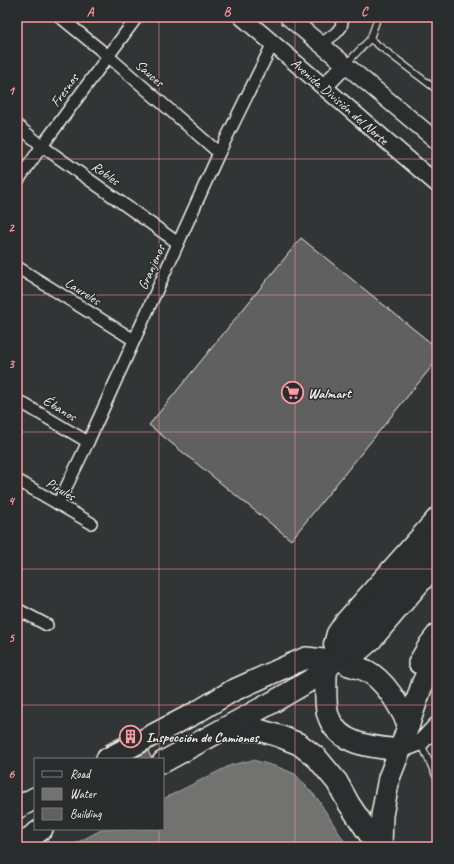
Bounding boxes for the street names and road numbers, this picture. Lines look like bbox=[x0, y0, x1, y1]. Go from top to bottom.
street label: Avenida División del Norte bbox=[288, 54, 393, 149]
street label: Sauces bbox=[132, 56, 168, 91]
street label: Fresnos bbox=[47, 70, 83, 110]
street label: Robles bbox=[89, 158, 124, 190]
street label: Granjenos bbox=[134, 241, 169, 292]
street label: Laureles bbox=[62, 274, 105, 309]
street label: Ébanos bbox=[40, 392, 80, 426]
street label: Pirules bbox=[43, 474, 80, 505]

